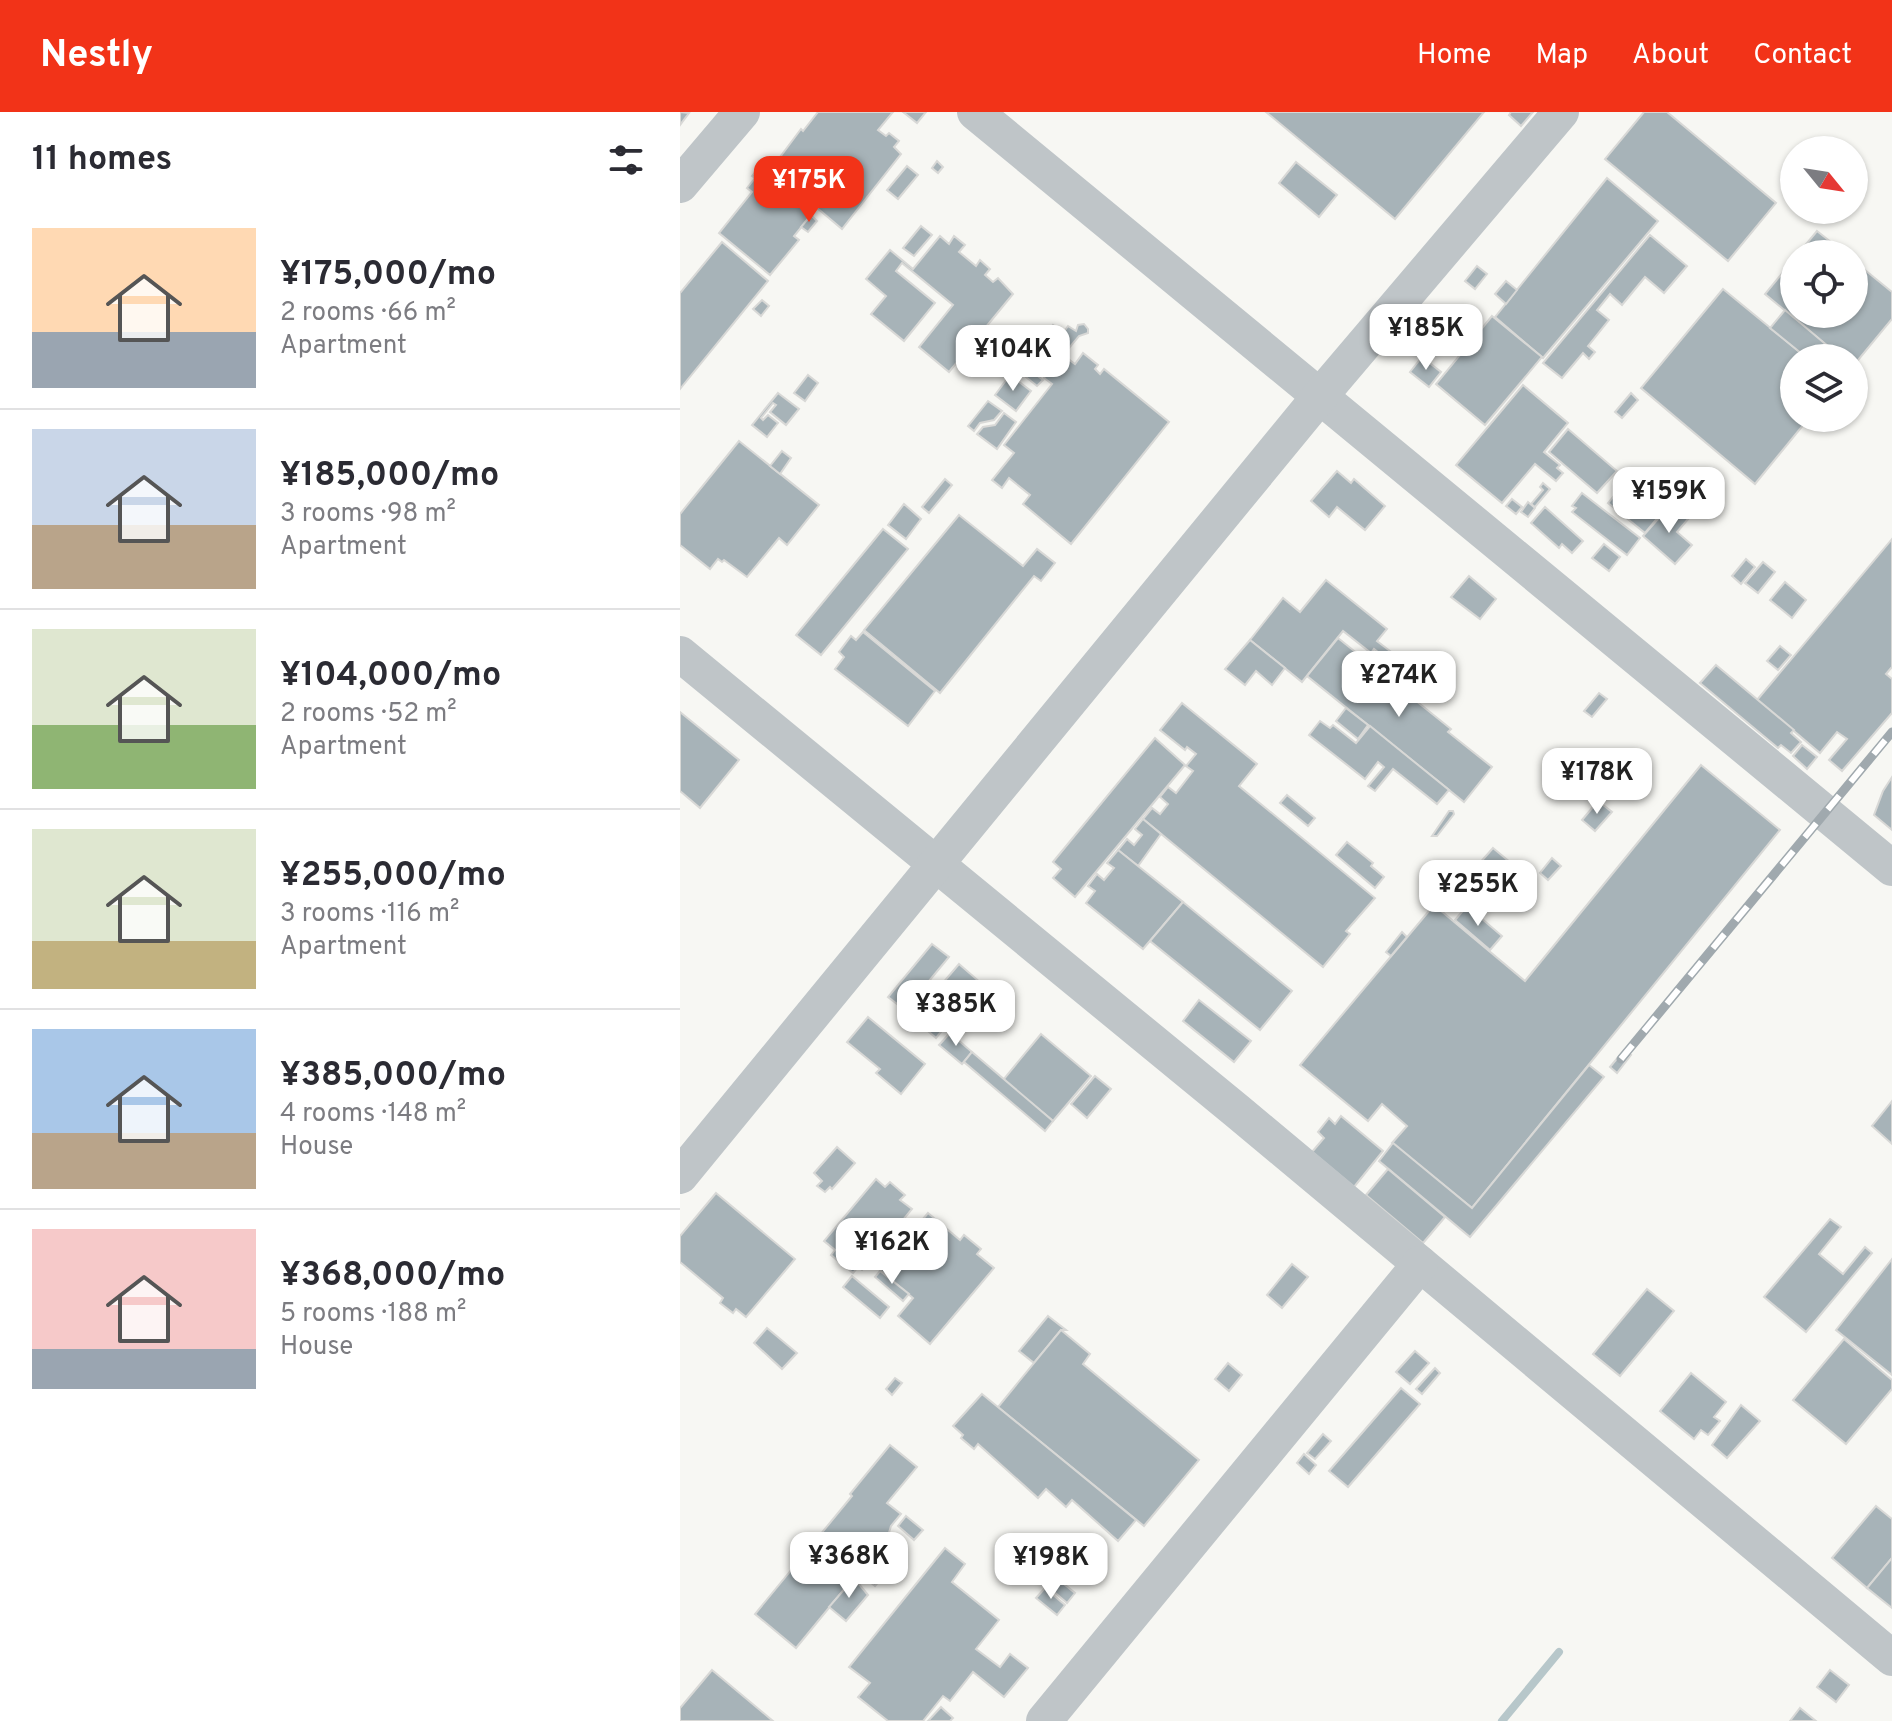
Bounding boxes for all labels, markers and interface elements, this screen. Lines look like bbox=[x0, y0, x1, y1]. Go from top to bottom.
text: Nestly bbox=[40, 32, 153, 81]
text: Home bbox=[1417, 38, 1491, 74]
text: Map bbox=[1535, 38, 1588, 74]
text: About bbox=[1632, 38, 1709, 74]
text: Contact bbox=[1753, 38, 1852, 74]
north arrow bbox=[1780, 136, 1868, 224]
map controls bbox=[1780, 136, 1868, 432]
icon: filters bbox=[604, 138, 648, 182]
text: 11 homes bbox=[32, 139, 172, 182]
pin: ¥175K bbox=[753, 156, 865, 224]
text: ¥175K bbox=[772, 165, 846, 198]
button: locate bbox=[1780, 240, 1868, 328]
text: ¥175,000/mo bbox=[280, 254, 496, 297]
icon: home bbox=[96, 260, 192, 356]
text: 2 rooms · 66 m² bbox=[280, 297, 456, 330]
pin: ¥185K bbox=[1370, 304, 1482, 372]
text: ¥185K bbox=[1388, 313, 1464, 346]
pin: ¥104K bbox=[957, 325, 1069, 393]
text: Apartment bbox=[280, 330, 407, 363]
text: ¥104K bbox=[974, 334, 1052, 367]
button: layers bbox=[1780, 344, 1868, 432]
text: ¥185,000/mo bbox=[280, 455, 499, 498]
icon: home bbox=[96, 461, 192, 557]
pin: ¥159K bbox=[1613, 467, 1725, 535]
text: ¥159K bbox=[1631, 476, 1707, 509]
text: 3 rooms · 98 m² bbox=[280, 498, 456, 531]
text: Apartment bbox=[280, 531, 407, 564]
pin: ¥274K bbox=[1343, 651, 1455, 719]
text: ¥104,000/mo bbox=[280, 655, 501, 698]
text: ¥274K bbox=[1360, 660, 1438, 693]
icon: home bbox=[96, 661, 192, 757]
text: 2 rooms · 52 m² bbox=[280, 698, 457, 731]
text: Apartment bbox=[280, 731, 407, 764]
pin: ¥178K bbox=[1541, 748, 1653, 816]
text: ¥178K bbox=[1560, 757, 1634, 790]
text: ¥255,000/mo bbox=[280, 855, 506, 898]
pin: ¥255K bbox=[1422, 860, 1534, 928]
icon: home bbox=[96, 861, 192, 957]
text: ¥255K bbox=[1437, 869, 1519, 902]
text: 3 rooms · 116 m² bbox=[280, 898, 459, 931]
text: Apartment bbox=[280, 931, 407, 964]
pin: ¥385K bbox=[900, 980, 1012, 1048]
text: ¥385K bbox=[915, 989, 997, 1022]
text: ¥385,000/mo bbox=[280, 1055, 506, 1098]
icon: home bbox=[96, 1061, 192, 1157]
text: 4 rooms · 148 m² bbox=[280, 1098, 466, 1131]
text: House bbox=[280, 1131, 353, 1164]
pin: ¥162K bbox=[836, 1218, 948, 1286]
text: ¥162K bbox=[854, 1227, 930, 1260]
text: ¥368,000/mo bbox=[280, 1255, 505, 1298]
icon: home bbox=[96, 1261, 192, 1357]
text: 5 rooms · 188 m² bbox=[280, 1298, 466, 1331]
text: House bbox=[280, 1331, 353, 1364]
pin: ¥368K bbox=[793, 1532, 905, 1600]
pin: ¥198K bbox=[995, 1533, 1107, 1601]
text: ¥368K bbox=[808, 1541, 890, 1574]
text: ¥198K bbox=[1013, 1542, 1089, 1575]

